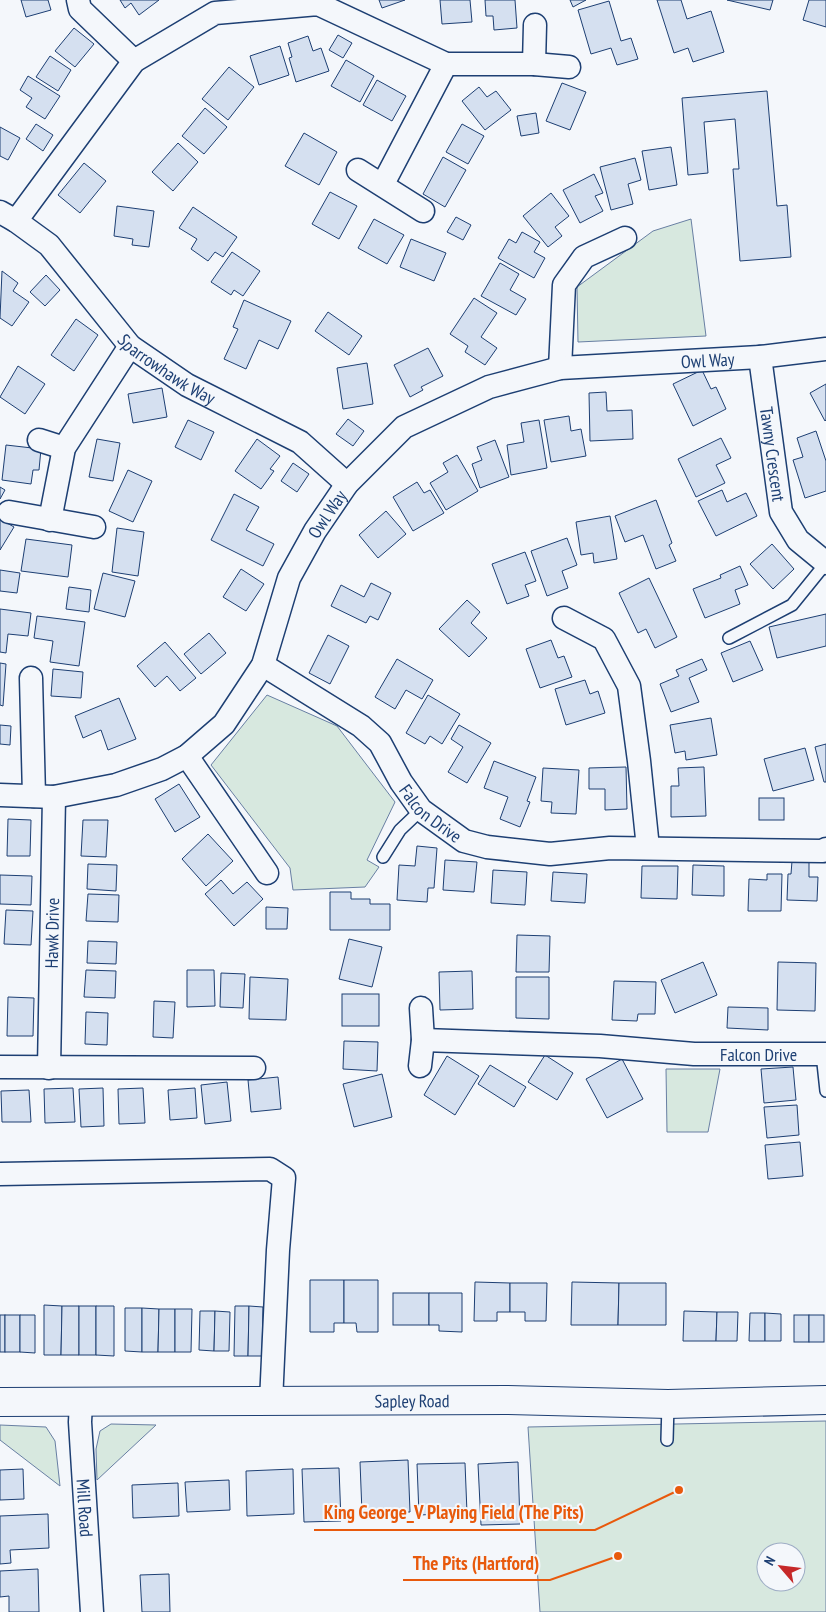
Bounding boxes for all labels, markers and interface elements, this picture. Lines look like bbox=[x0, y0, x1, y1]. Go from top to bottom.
street label: Sparrowhawk Way bbox=[113, 329, 220, 409]
street label: Owl Way bbox=[680, 347, 735, 373]
street label: Tawny Crescent bbox=[755, 405, 791, 503]
street label: Owl Way bbox=[302, 485, 351, 542]
street label: Falcon Drive bbox=[395, 780, 467, 847]
street label: Hawk Drive bbox=[39, 898, 64, 969]
street label: Falcon Drive bbox=[720, 1043, 797, 1066]
street label: Sapley Road bbox=[374, 1389, 450, 1412]
street label: Mill Road bbox=[72, 1478, 99, 1538]
callout: King George_V Playing Field (The Pits) bbox=[314, 1496, 595, 1530]
text: King George_V Playing Field (The Pits) bbox=[324, 1500, 584, 1524]
north arrow bbox=[756, 1542, 806, 1592]
callout: The Pits (Hartford) bbox=[403, 1546, 550, 1580]
text: The Pits (Hartford) bbox=[413, 1551, 539, 1575]
text: N bbox=[760, 1553, 779, 1568]

